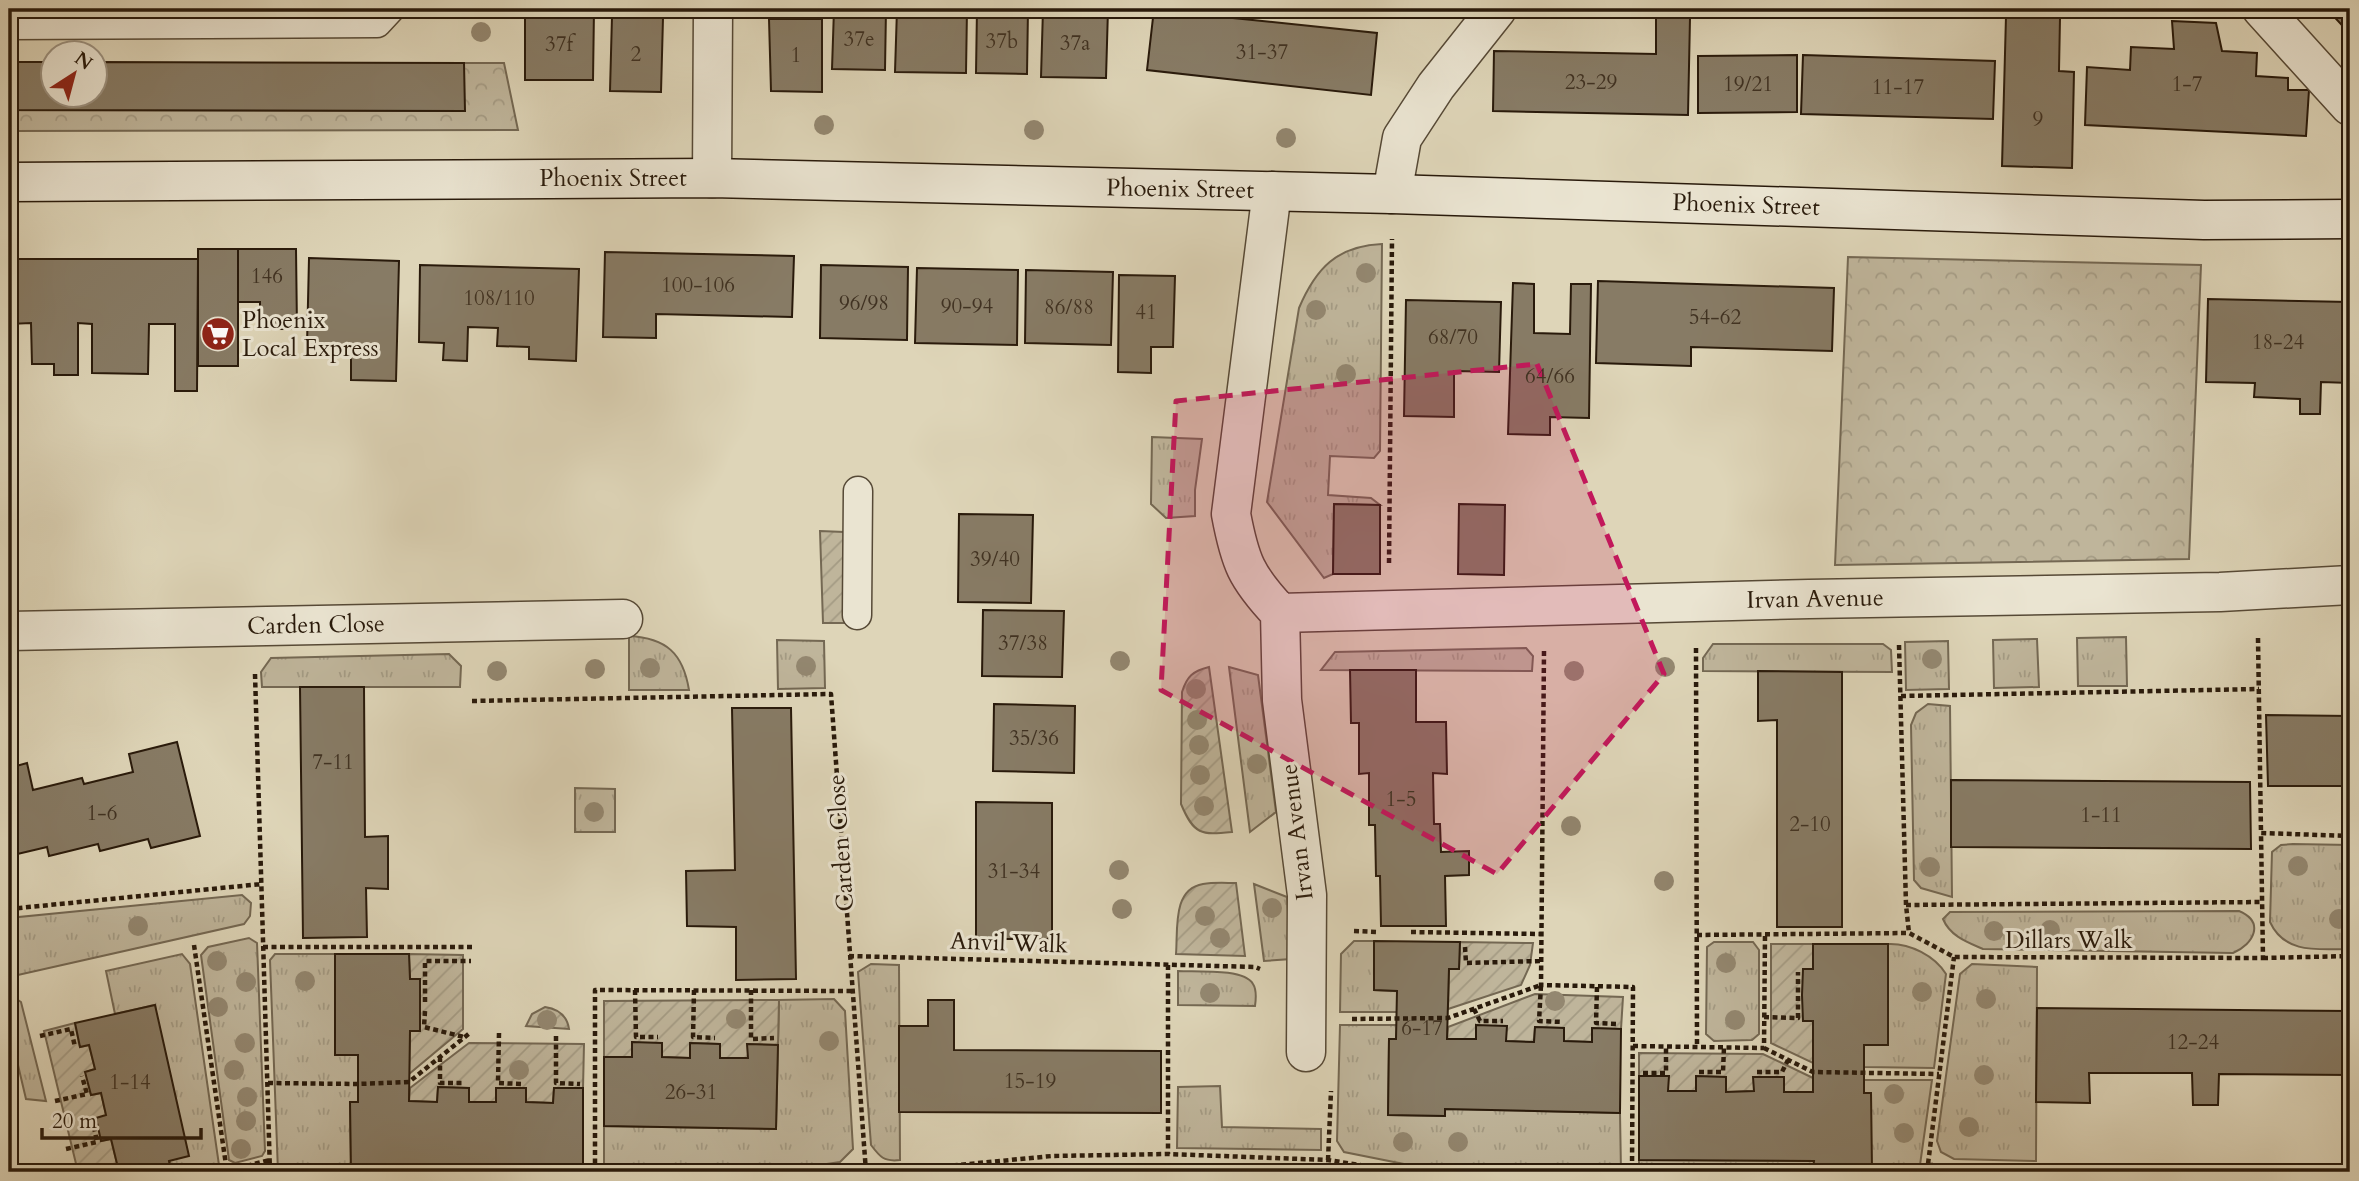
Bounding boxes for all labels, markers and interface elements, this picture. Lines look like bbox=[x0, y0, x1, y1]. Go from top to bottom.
house number: 37e bbox=[843, 25, 875, 54]
house number: 37b bbox=[986, 27, 1018, 56]
house number: 37a bbox=[1060, 29, 1090, 58]
house number: 37f bbox=[545, 30, 577, 59]
north arrow bbox=[38, 38, 108, 108]
house number: 31-37 bbox=[1236, 38, 1288, 67]
house number: 2 bbox=[631, 40, 642, 69]
house number: 1 bbox=[791, 41, 801, 70]
text: N bbox=[69, 46, 98, 77]
house number: 23-29 bbox=[1565, 68, 1617, 97]
house number: 19/21 bbox=[1723, 70, 1773, 99]
house number: 1-7 bbox=[2172, 70, 2203, 99]
house number: 11-17 bbox=[1872, 73, 1924, 102]
house number: 9 bbox=[2033, 105, 2044, 134]
street label: Phoenix Street bbox=[539, 162, 687, 195]
street label: Phoenix Street bbox=[1106, 171, 1255, 207]
street label: Phoenix Street bbox=[1672, 186, 1821, 224]
house number: 146 bbox=[251, 262, 283, 291]
house number: 100-106 bbox=[661, 271, 735, 300]
house number: 108/110 bbox=[463, 284, 535, 313]
house number: 96/98 bbox=[839, 289, 889, 318]
house number: 90-94 bbox=[941, 292, 993, 321]
house number: 86/88 bbox=[1044, 293, 1094, 322]
house number: 41 bbox=[1135, 298, 1157, 327]
house number: 54-62 bbox=[1689, 303, 1741, 332]
place label: Phoenix Local Express bbox=[242, 304, 379, 365]
supermarket icon: Phoenix Local Express bbox=[199, 315, 237, 353]
house number: 68/70 bbox=[1428, 323, 1478, 352]
house number: 18-24 bbox=[2252, 328, 2304, 357]
house number: 64/66 bbox=[1525, 362, 1575, 391]
house number: 39/40 bbox=[970, 545, 1020, 574]
street label: Irvan Avenue bbox=[1746, 581, 1884, 617]
street label: Carden Close bbox=[247, 607, 385, 643]
house number: 37/38 bbox=[998, 629, 1048, 658]
house number: 35/36 bbox=[1009, 724, 1059, 753]
house number: 7-11 bbox=[312, 748, 354, 777]
street label: Irvan Avenue bbox=[1272, 762, 1322, 902]
street label: Carden Close bbox=[820, 773, 862, 913]
house number: 1-5 bbox=[1386, 785, 1416, 814]
house number: 1-6 bbox=[87, 799, 117, 828]
house number: 1-11 bbox=[2080, 801, 2122, 830]
house number: 2-10 bbox=[1789, 810, 1831, 839]
house number: 31-34 bbox=[988, 857, 1040, 886]
street label: Anvil Walk bbox=[949, 924, 1069, 962]
street label: Dillars Walk bbox=[2005, 924, 2133, 957]
house number: 6-17 bbox=[1401, 1014, 1443, 1043]
house number: 12-24 bbox=[2167, 1028, 2219, 1057]
house number: 15-19 bbox=[1004, 1067, 1056, 1096]
house number: 1-14 bbox=[109, 1068, 151, 1097]
house number: 26-31 bbox=[665, 1078, 717, 1107]
scale bar bbox=[42, 1097, 201, 1141]
text: 20 m bbox=[52, 1107, 97, 1136]

